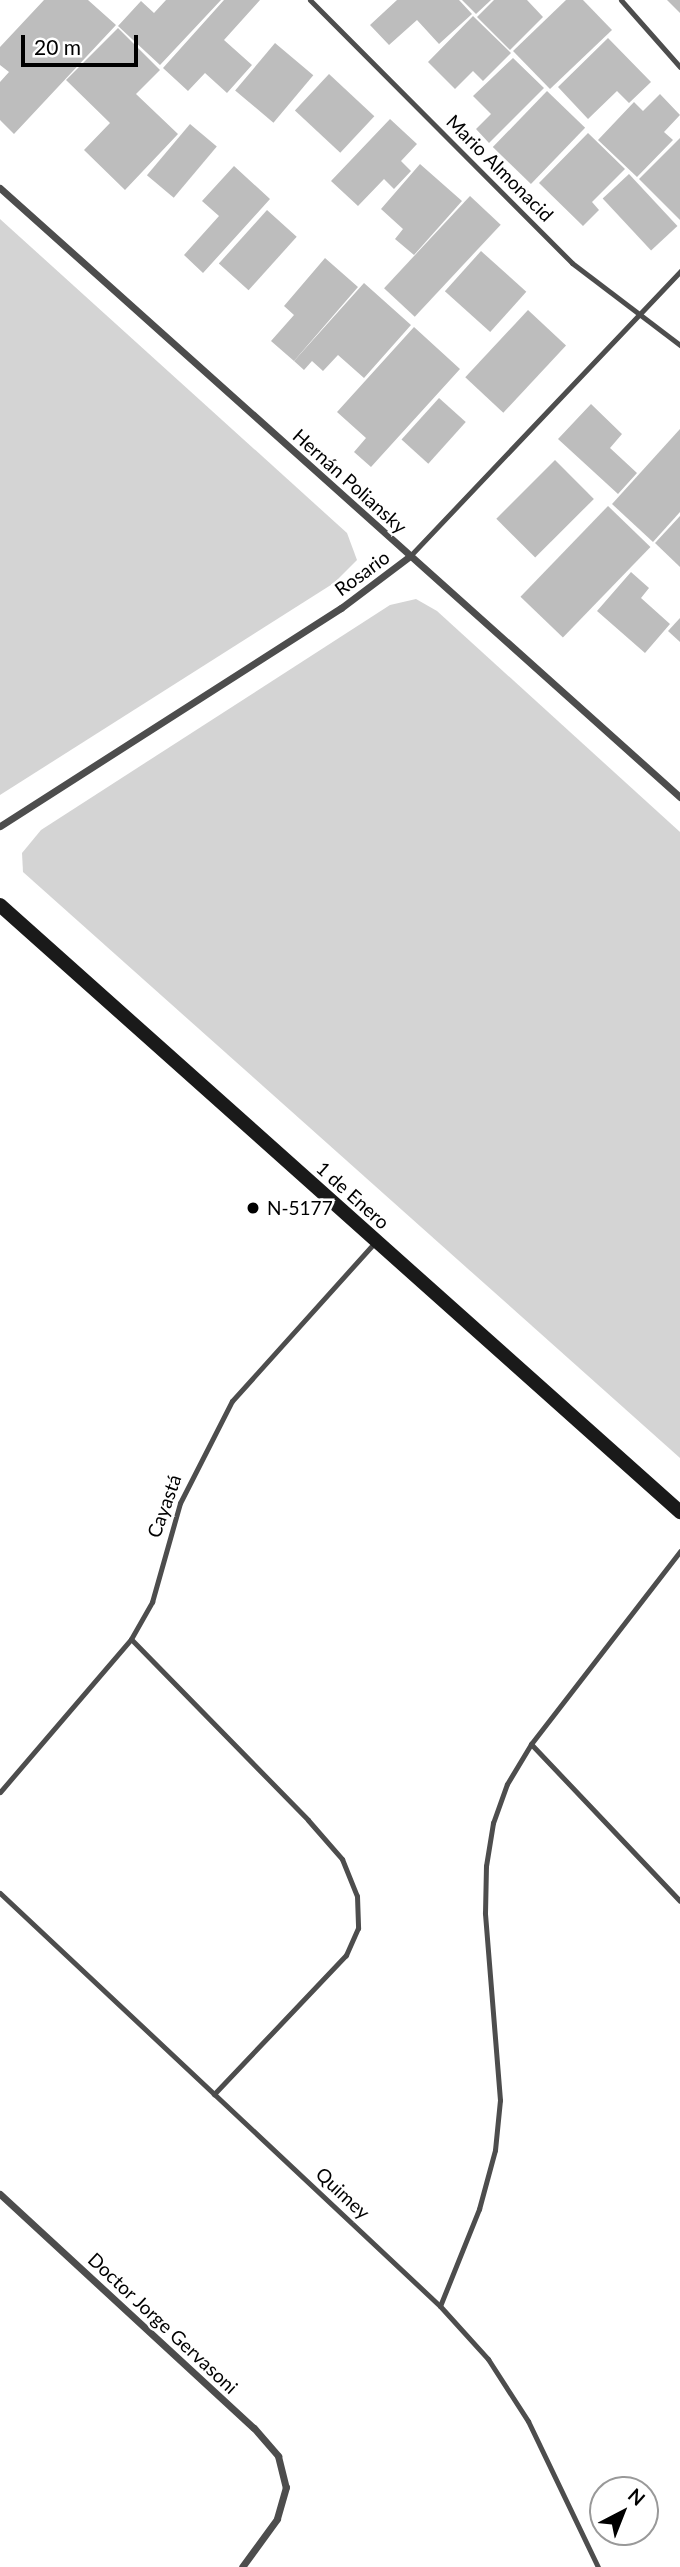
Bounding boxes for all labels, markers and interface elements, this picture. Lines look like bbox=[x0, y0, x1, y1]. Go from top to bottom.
scale bar bbox=[24, 21, 142, 65]
text: 20 m bbox=[34, 34, 81, 59]
street label: Mario Almonacid bbox=[442, 110, 558, 226]
street label: Hernán Poliansky bbox=[288, 424, 412, 538]
street label: Rosario bbox=[330, 546, 394, 600]
street label: 1 de Enero bbox=[312, 1156, 394, 1234]
place label: N-5177 bbox=[267, 1197, 333, 1219]
marker: N-5177 bbox=[245, 1200, 261, 1216]
street label: Cayastá bbox=[142, 1471, 186, 1541]
street label: Quimey bbox=[311, 2162, 375, 2224]
street label: Doctor Jorge Gervasoni bbox=[83, 2247, 243, 2399]
north arrow bbox=[589, 2476, 659, 2546]
text: N bbox=[624, 2483, 650, 2510]

